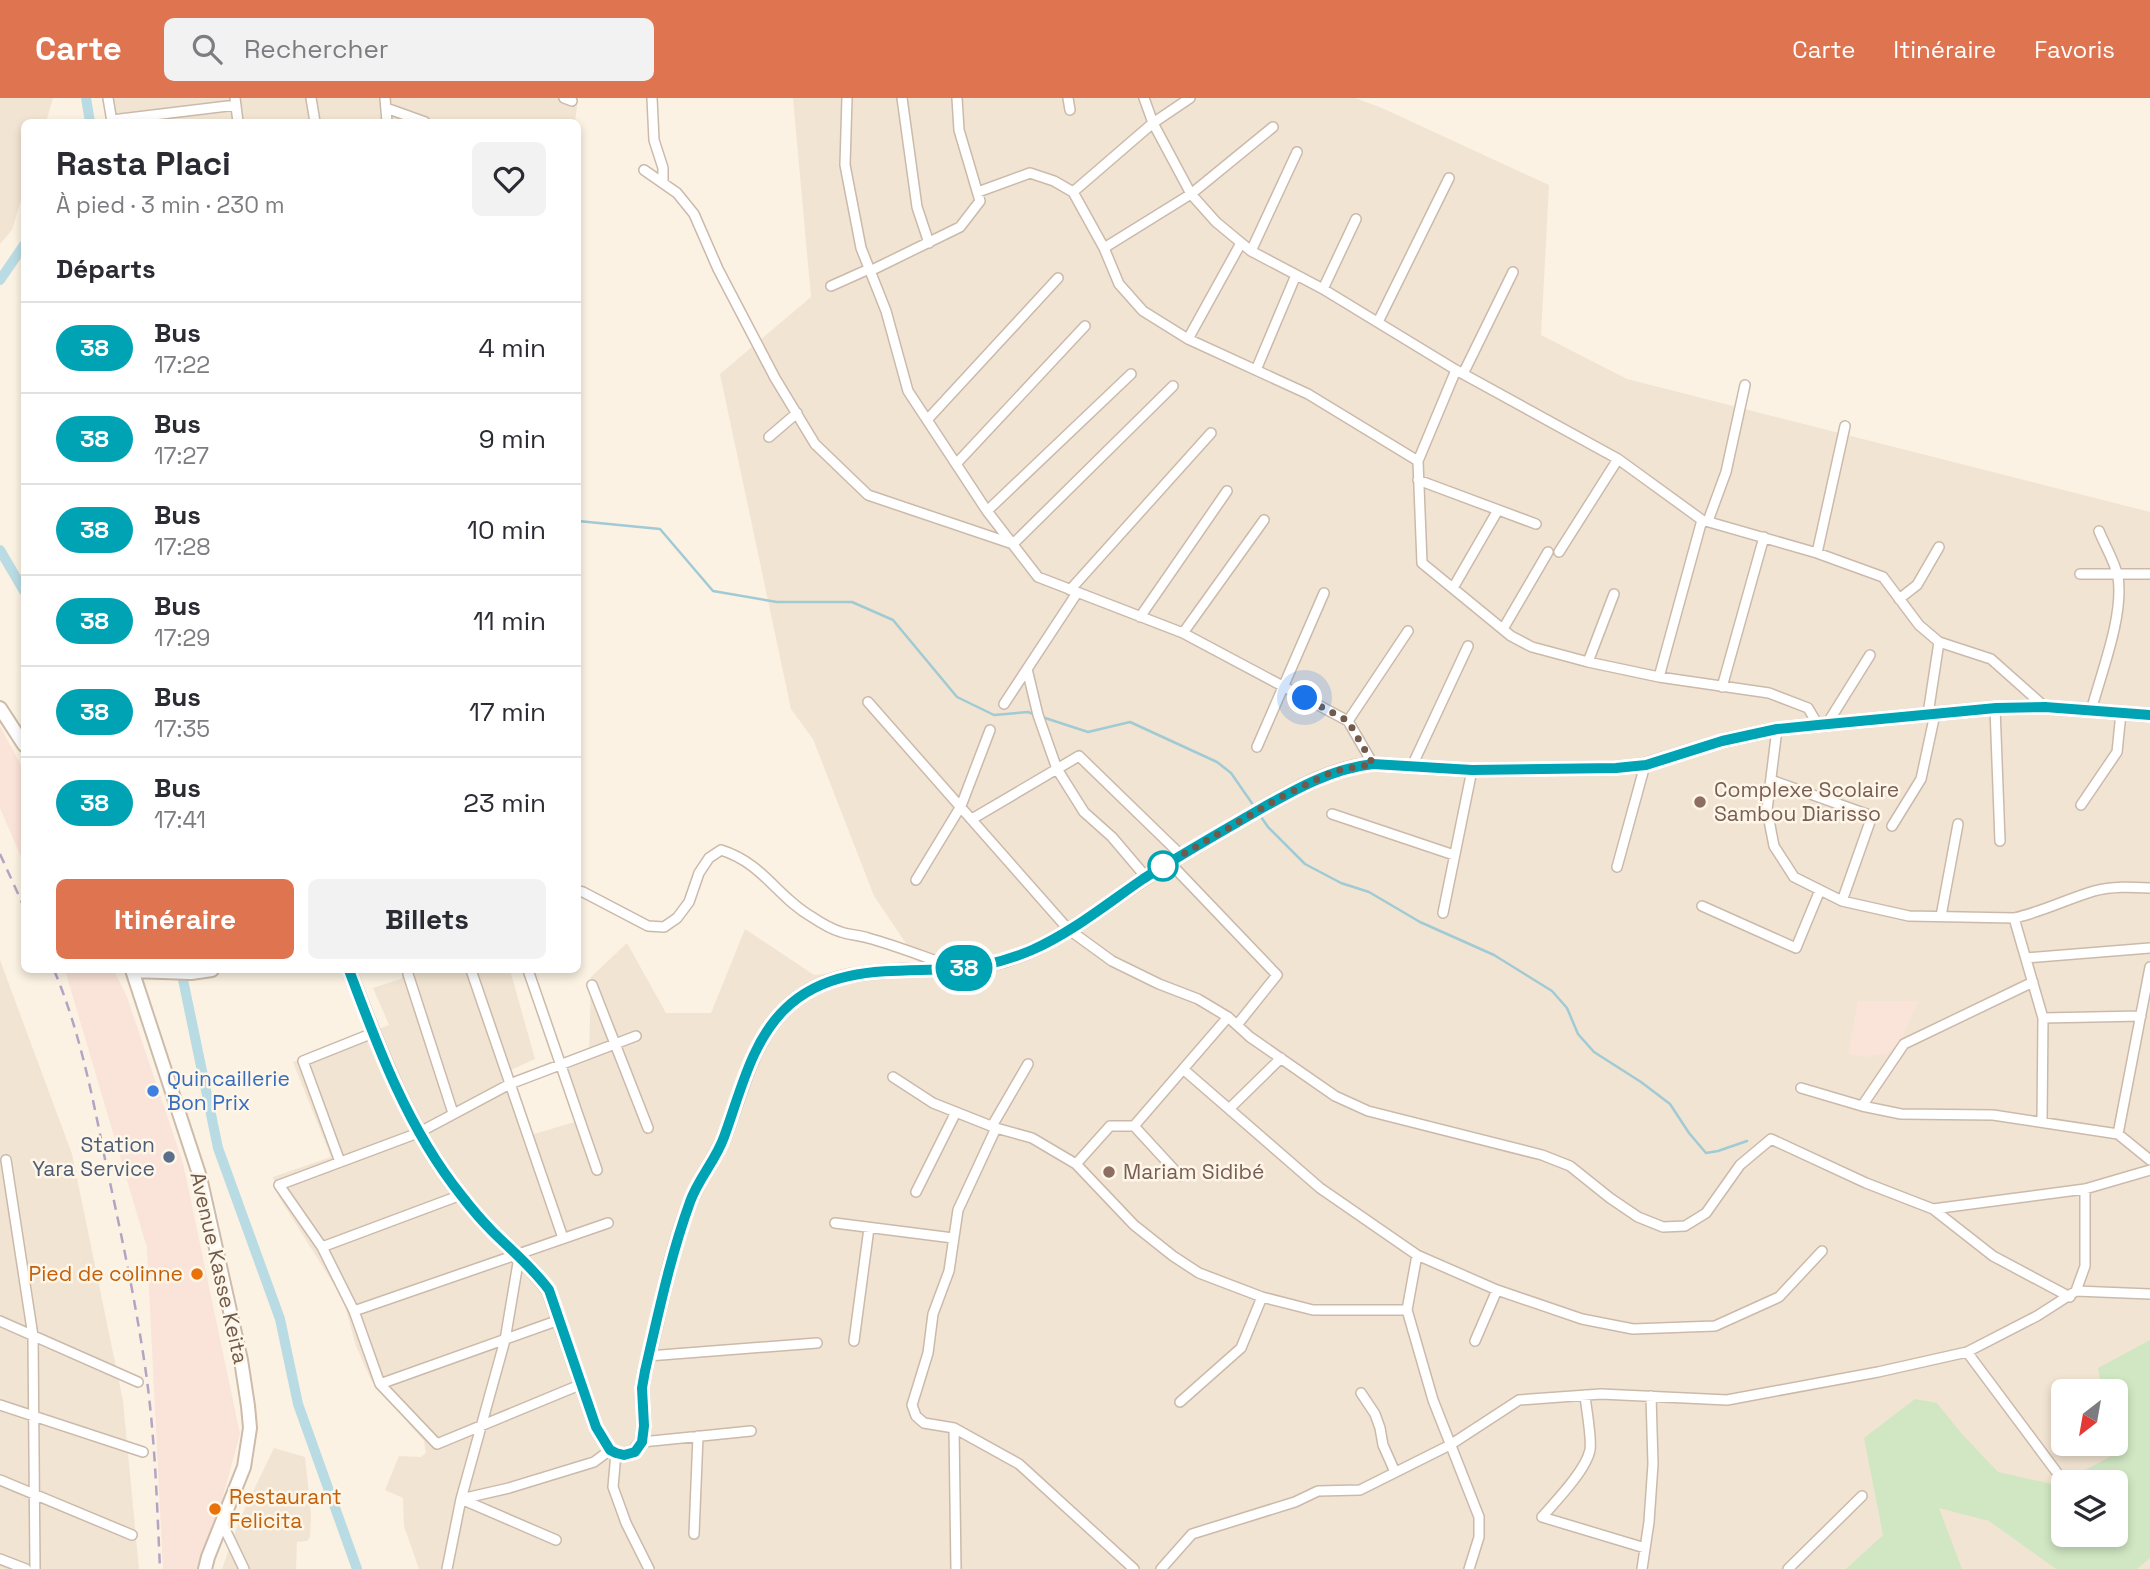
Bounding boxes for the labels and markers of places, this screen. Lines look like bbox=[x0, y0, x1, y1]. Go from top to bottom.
place label: Complexe Scolaire Sambou Diarisso bbox=[1714, 776, 1899, 827]
marker: Complexe Scolaire Sambou Diarisso bbox=[1692, 794, 1708, 810]
unlabelled marker bbox=[1148, 851, 1178, 881]
place label: Quincaillerie Bon Prix bbox=[167, 1065, 290, 1116]
marker: Quincaillerie Bon Prix bbox=[145, 1083, 161, 1099]
place label: Station Yara Service bbox=[32, 1131, 155, 1182]
marker: Station Yara Service bbox=[161, 1149, 177, 1165]
place label: Mariam Sidibé bbox=[1123, 1158, 1264, 1185]
marker: Mariam Sidibé bbox=[1101, 1164, 1117, 1180]
place label: Pied de colinne bbox=[29, 1260, 183, 1287]
marker: Pied de colinne bbox=[189, 1266, 205, 1282]
place label: Restaurant Felicita bbox=[229, 1483, 342, 1534]
marker: Restaurant Felicita bbox=[207, 1501, 223, 1517]

